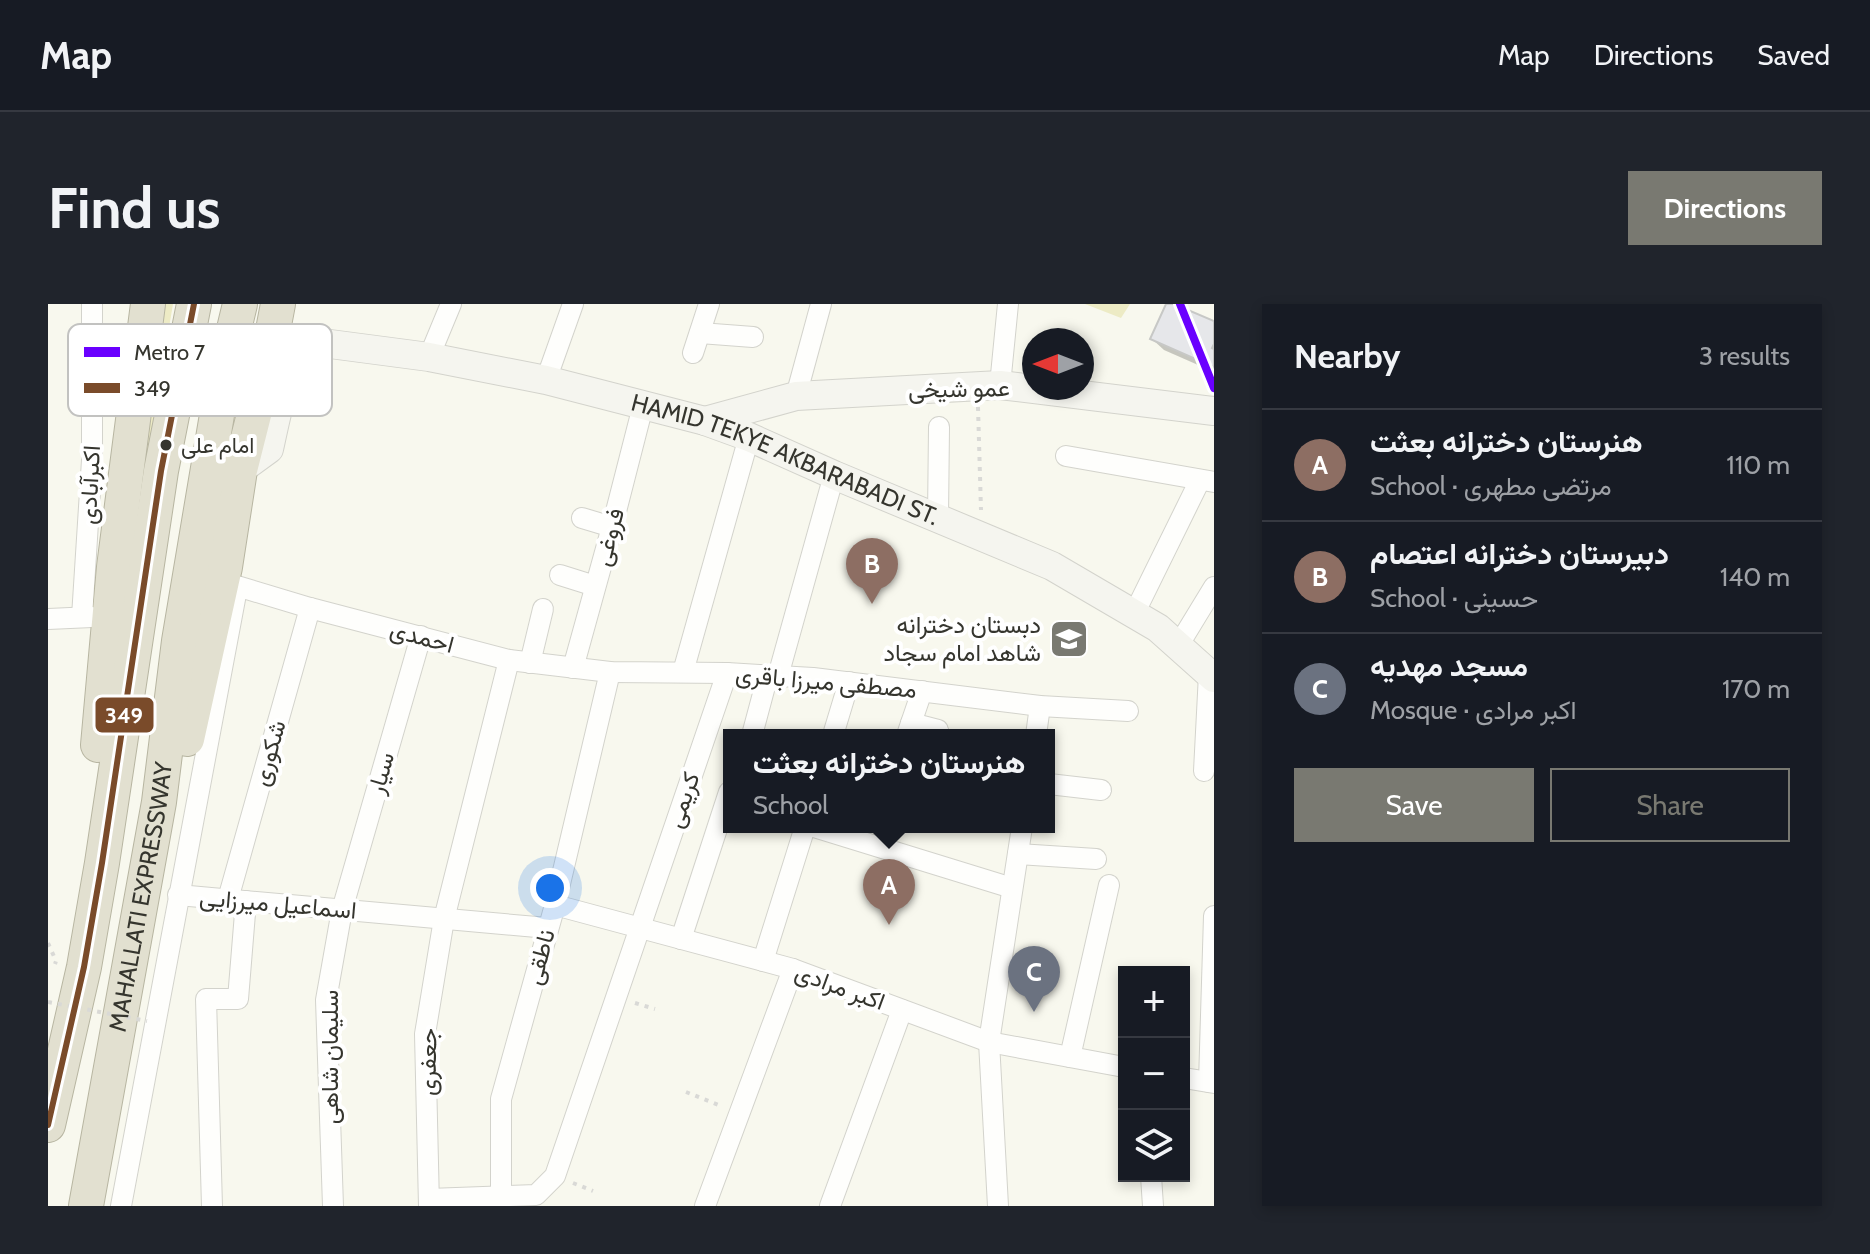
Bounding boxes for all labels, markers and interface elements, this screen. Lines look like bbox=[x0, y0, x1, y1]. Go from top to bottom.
text: Map bbox=[40, 32, 112, 79]
text: Map bbox=[1498, 38, 1550, 72]
text: Directions bbox=[1594, 38, 1713, 72]
text: Saved bbox=[1757, 38, 1830, 72]
button: Directions bbox=[1628, 171, 1822, 245]
text: Find us bbox=[48, 174, 221, 242]
legend bbox=[68, 324, 332, 416]
north arrow bbox=[1022, 328, 1094, 400]
text: Nearby bbox=[1294, 335, 1401, 377]
text: Metro 7 bbox=[134, 339, 205, 366]
text: 3 results bbox=[1699, 340, 1790, 372]
street label: عمو شیخی bbox=[908, 373, 1010, 405]
text: 349 bbox=[134, 375, 171, 402]
street label: HAMID TEKYE AKBARABADI ST. bbox=[628, 388, 943, 531]
text: هنرستان دخترانه بعثت bbox=[1370, 423, 1643, 460]
place label: امام علی bbox=[181, 432, 254, 460]
marker: امام علی bbox=[158, 437, 174, 453]
street label: اکبرآبادی bbox=[73, 445, 107, 525]
text: A bbox=[1312, 449, 1328, 481]
text: 110 m bbox=[1726, 449, 1790, 481]
text: School · مرتضی مطهری bbox=[1370, 470, 1612, 502]
street label: فروغی bbox=[587, 505, 631, 569]
text: دبیرستان دخترانه اعتصام bbox=[1370, 535, 1669, 572]
pin: B bbox=[846, 538, 898, 604]
text: B bbox=[1312, 561, 1328, 593]
text: 140 m bbox=[1720, 561, 1790, 593]
text: School · حسینی bbox=[1370, 582, 1538, 614]
place label: دبستان دخترانه شاهد امام سجاد bbox=[884, 610, 1041, 669]
street label: احمدی bbox=[387, 614, 457, 659]
school or university icon: دبستان دخترانه شاهد امام سجاد bbox=[1048, 618, 1090, 660]
text: مسجد مهدیه bbox=[1370, 647, 1528, 684]
street label: مصطفی میرزا باقری bbox=[734, 659, 918, 705]
text: C bbox=[1312, 673, 1328, 705]
text: 170 m bbox=[1722, 673, 1790, 705]
text: Mosque · اکبر مرادی bbox=[1370, 694, 1577, 726]
line badge: 349 bbox=[94, 696, 155, 734]
text: 349 bbox=[105, 702, 143, 729]
street label: شکوری bbox=[245, 717, 293, 789]
popup bbox=[723, 729, 1055, 833]
text: هنرستان دخترانه بعثت bbox=[753, 744, 1025, 781]
street label: سیار bbox=[360, 749, 401, 798]
street label: MAHALLATI EXPRESSWAY bbox=[103, 760, 178, 1034]
street label: کریمی bbox=[660, 768, 706, 832]
button: Save bbox=[1294, 768, 1534, 842]
button: Share bbox=[1550, 768, 1790, 842]
text: School bbox=[753, 789, 829, 821]
pin: A bbox=[863, 859, 915, 925]
your location bbox=[530, 868, 570, 908]
street label: اسماعیل میرزایی bbox=[198, 882, 358, 926]
street label: ناطقی bbox=[518, 926, 561, 988]
pin: C bbox=[1008, 946, 1060, 1012]
street label: اکبر مرادی bbox=[791, 957, 889, 1017]
map controls bbox=[1118, 966, 1190, 1182]
button: + bbox=[1118, 966, 1190, 1038]
street label: سلیمان شاهی bbox=[315, 990, 344, 1124]
street label: جعفری bbox=[412, 1028, 444, 1096]
button: − bbox=[1118, 1038, 1190, 1110]
button: layers bbox=[1118, 1110, 1190, 1182]

